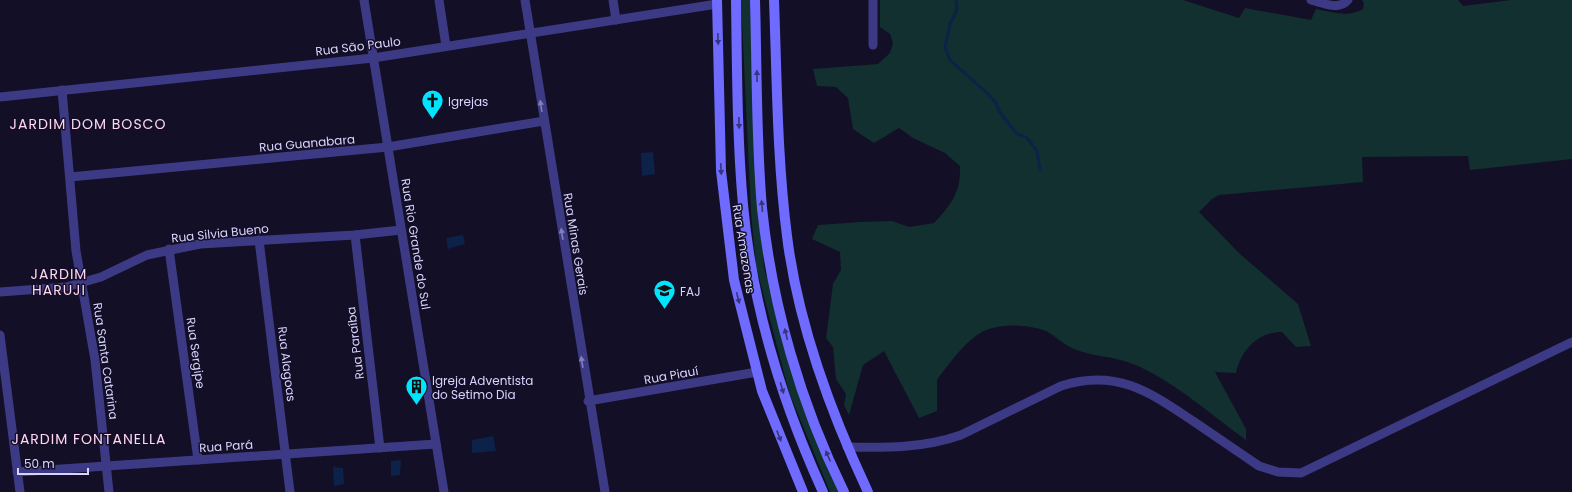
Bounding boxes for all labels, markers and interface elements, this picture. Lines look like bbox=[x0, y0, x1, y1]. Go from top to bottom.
street label: Rua São Paulo bbox=[314, 32, 402, 60]
one-way arrow bbox=[715, 33, 721, 46]
one-way arrow bbox=[754, 69, 760, 82]
church icon: Igrejas bbox=[420, 88, 446, 121]
place label: Igrejas bbox=[448, 93, 488, 110]
one-way arrow bbox=[538, 100, 544, 112]
district label: JARDIM DOM BOSCO bbox=[10, 114, 166, 134]
one-way arrow bbox=[735, 117, 742, 129]
street label: Rua Guanabara bbox=[258, 130, 356, 156]
one-way arrow bbox=[718, 163, 724, 176]
street label: Rua Rio Grande do Sul bbox=[397, 177, 435, 311]
street label: Rua Minas Gerais bbox=[560, 192, 592, 296]
one-way arrow bbox=[759, 200, 766, 212]
street label: Rua Amazonas bbox=[729, 203, 759, 295]
street label: Rua Silvia Bueno bbox=[170, 219, 270, 247]
one-way arrow bbox=[559, 228, 565, 240]
district label: JARDIM HARUJI bbox=[31, 264, 87, 300]
school or university icon: FAJ bbox=[652, 278, 678, 311]
place label: FAJ bbox=[680, 283, 701, 300]
one-way arrow bbox=[735, 292, 741, 304]
street label: Rua Santa Catarina bbox=[89, 301, 123, 421]
street label: Rua Paraíba bbox=[342, 306, 368, 380]
street label: Rua Sergipe bbox=[183, 316, 209, 390]
street label: Rua Alagoas bbox=[274, 325, 300, 403]
one-way arrow bbox=[783, 327, 789, 339]
one-way arrow bbox=[579, 356, 585, 368]
street label: Rua Piauí bbox=[642, 362, 700, 388]
place label: Igreja Adventista do Setimo Dia bbox=[432, 372, 533, 403]
building icon: Igreja Adventista do Setimo Dia bbox=[403, 374, 429, 407]
one-way arrow bbox=[779, 382, 785, 395]
district label: JARDIM FONTANELLA bbox=[12, 429, 166, 449]
one-way arrow bbox=[776, 430, 782, 442]
street label: Rua Pará bbox=[198, 436, 254, 456]
scale bar bbox=[18, 450, 88, 476]
one-way arrow bbox=[825, 451, 831, 462]
text: 50 m bbox=[24, 455, 55, 472]

